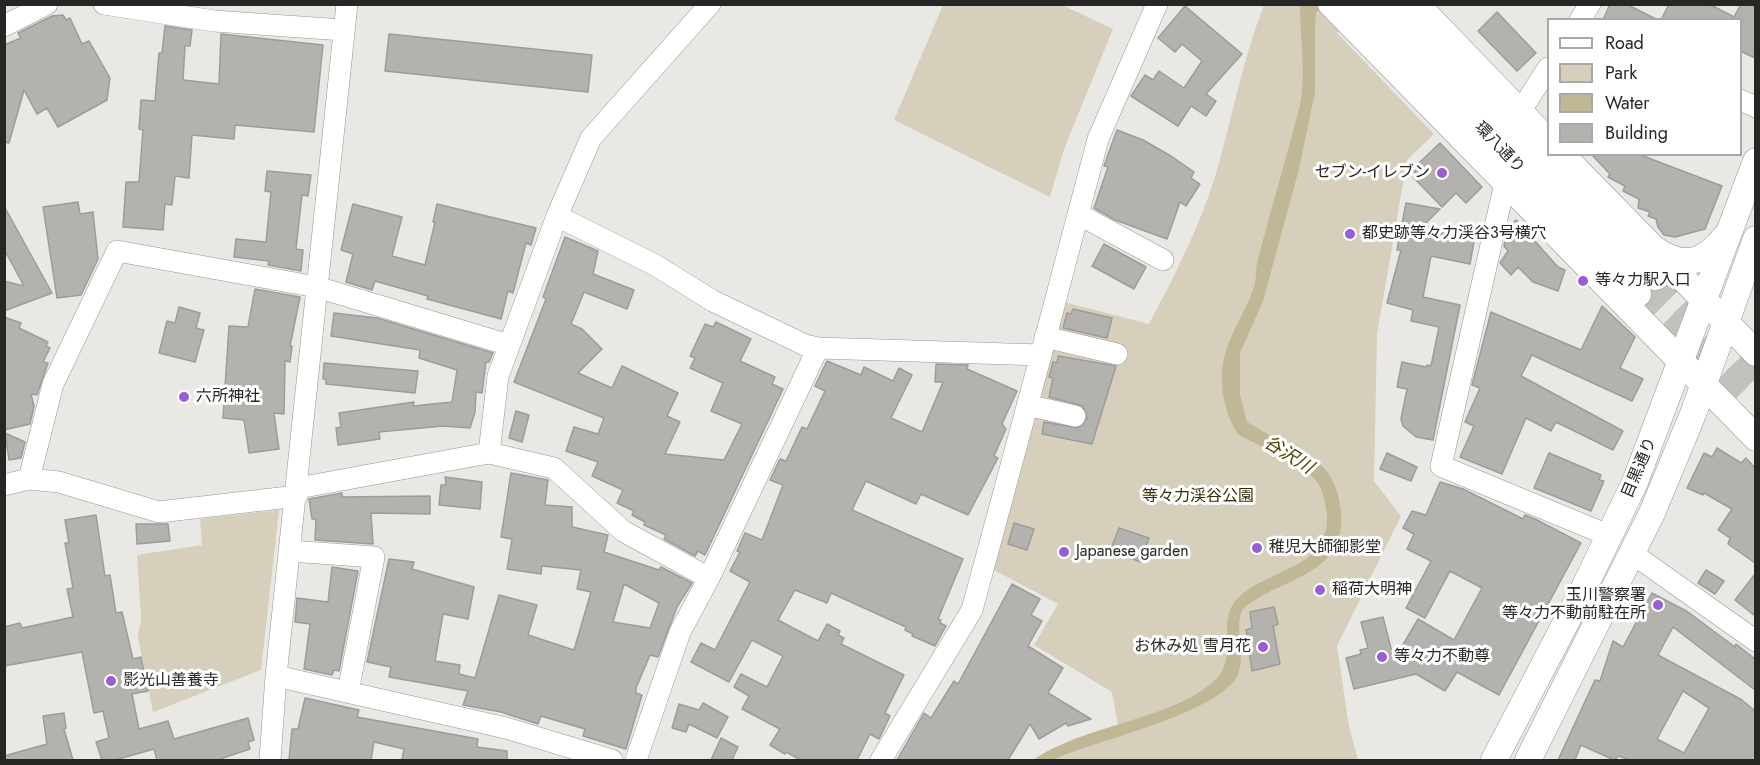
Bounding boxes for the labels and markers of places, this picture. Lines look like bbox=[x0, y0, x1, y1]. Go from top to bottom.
place label: セブン-イレブン bbox=[1315, 163, 1430, 183]
marker: セブン-イレブン bbox=[1435, 166, 1449, 180]
place label: 都史跡等々力渓谷3号横穴 bbox=[1362, 224, 1547, 244]
marker: 都史跡等々力渓谷3号横穴 bbox=[1343, 227, 1357, 241]
place label: 等々力駅入口 bbox=[1595, 271, 1691, 291]
marker: 等々力駅入口 bbox=[1576, 274, 1590, 288]
place label: 六所神社 bbox=[196, 387, 260, 407]
marker: 六所神社 bbox=[177, 390, 191, 404]
place label: 稚児大師御影堂 bbox=[1269, 538, 1381, 558]
marker: 稚児大師御影堂 bbox=[1250, 541, 1264, 555]
place label: Japanese garden bbox=[1076, 542, 1189, 562]
marker: Japanese garden bbox=[1057, 545, 1071, 559]
place label: 稲荷大明神 bbox=[1332, 580, 1412, 600]
marker: 稲荷大明神 bbox=[1313, 583, 1327, 597]
place label: 玉川警察署 等々力不動前駐在所 bbox=[1502, 586, 1646, 624]
marker: 玉川警察署 等々力不動前駐在所 bbox=[1651, 598, 1665, 612]
place label: お休み処 雪月花 bbox=[1134, 637, 1251, 657]
marker: お休み処 雪月花 bbox=[1256, 640, 1270, 654]
place label: 等々力不動尊 bbox=[1394, 647, 1490, 667]
marker: 等々力不動尊 bbox=[1375, 650, 1389, 664]
place label: 影光山善養寺 bbox=[123, 671, 219, 691]
marker: 影光山善養寺 bbox=[104, 674, 118, 688]

